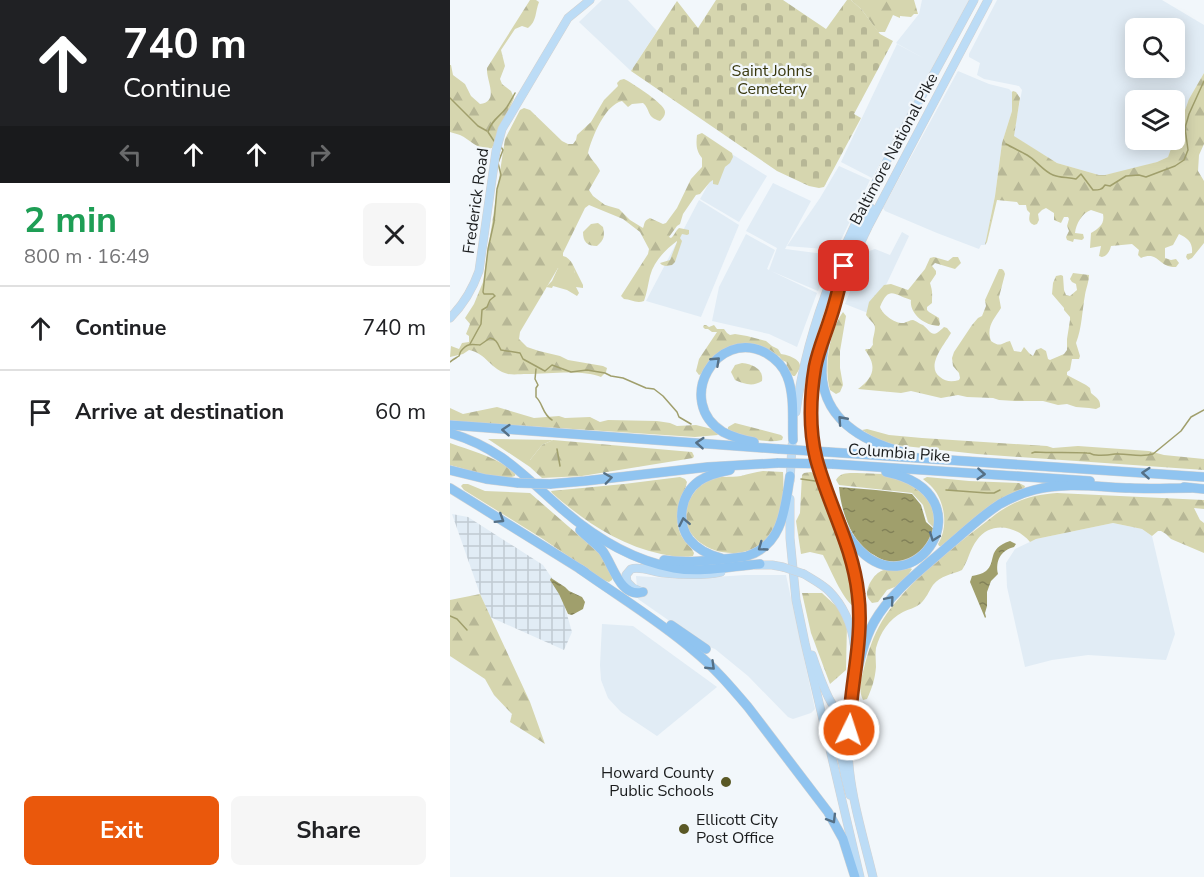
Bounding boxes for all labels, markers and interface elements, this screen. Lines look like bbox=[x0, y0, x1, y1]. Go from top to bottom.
text: 740 m bbox=[123, 16, 247, 73]
map controls bbox=[1125, 18, 1185, 150]
button: search bbox=[1125, 18, 1185, 78]
icon: ahead bbox=[24, 24, 102, 102]
park label: Saint Johns Cemetery bbox=[732, 60, 812, 100]
street label: Baltimore National Pike bbox=[845, 69, 943, 229]
text: Continue bbox=[123, 70, 231, 107]
button: layers bbox=[1125, 90, 1185, 150]
icon: left bbox=[114, 138, 147, 171]
icon: ahead bbox=[177, 138, 210, 171]
icon: ahead bbox=[240, 138, 273, 171]
icon: right bbox=[303, 138, 336, 171]
street label: Frederick Road bbox=[458, 147, 494, 255]
text: 2 min bbox=[24, 196, 117, 245]
button: close bbox=[363, 203, 426, 266]
pin bbox=[818, 240, 869, 291]
text: 800 m · 16:49 bbox=[24, 243, 150, 270]
icon: arrive bbox=[827, 249, 860, 282]
icon: ahead bbox=[24, 312, 57, 345]
text: Continue bbox=[75, 313, 166, 343]
text: 740 m bbox=[362, 313, 426, 343]
one-way arrow bbox=[709, 357, 720, 368]
icon: arrive bbox=[24, 396, 57, 429]
text: Arrive at destination bbox=[75, 397, 284, 427]
text: 60 m bbox=[375, 397, 426, 427]
one-way arrow bbox=[838, 416, 849, 427]
one-way arrow bbox=[501, 424, 510, 437]
one-way arrow bbox=[696, 437, 705, 450]
street label: Columbia Pike bbox=[847, 438, 951, 468]
one-way arrow bbox=[977, 467, 986, 480]
one-way arrow bbox=[1141, 467, 1150, 480]
one-way arrow bbox=[604, 473, 613, 485]
one-way arrow bbox=[493, 512, 504, 523]
one-way arrow bbox=[678, 517, 691, 527]
one-way arrow bbox=[929, 531, 941, 542]
one-way arrow bbox=[757, 540, 768, 551]
one-way arrow bbox=[883, 596, 894, 607]
one-way arrow bbox=[704, 659, 715, 670]
position arrow bbox=[817, 698, 881, 762]
place label: Howard County Public Schools bbox=[601, 762, 715, 802]
marker: Howard County Public Schools bbox=[719, 775, 733, 789]
button: Exit bbox=[24, 796, 219, 865]
button: Share bbox=[231, 796, 426, 865]
place label: Ellicott City Post Office bbox=[696, 809, 779, 849]
one-way arrow bbox=[825, 813, 836, 823]
marker: Ellicott City Post Office bbox=[677, 822, 691, 836]

